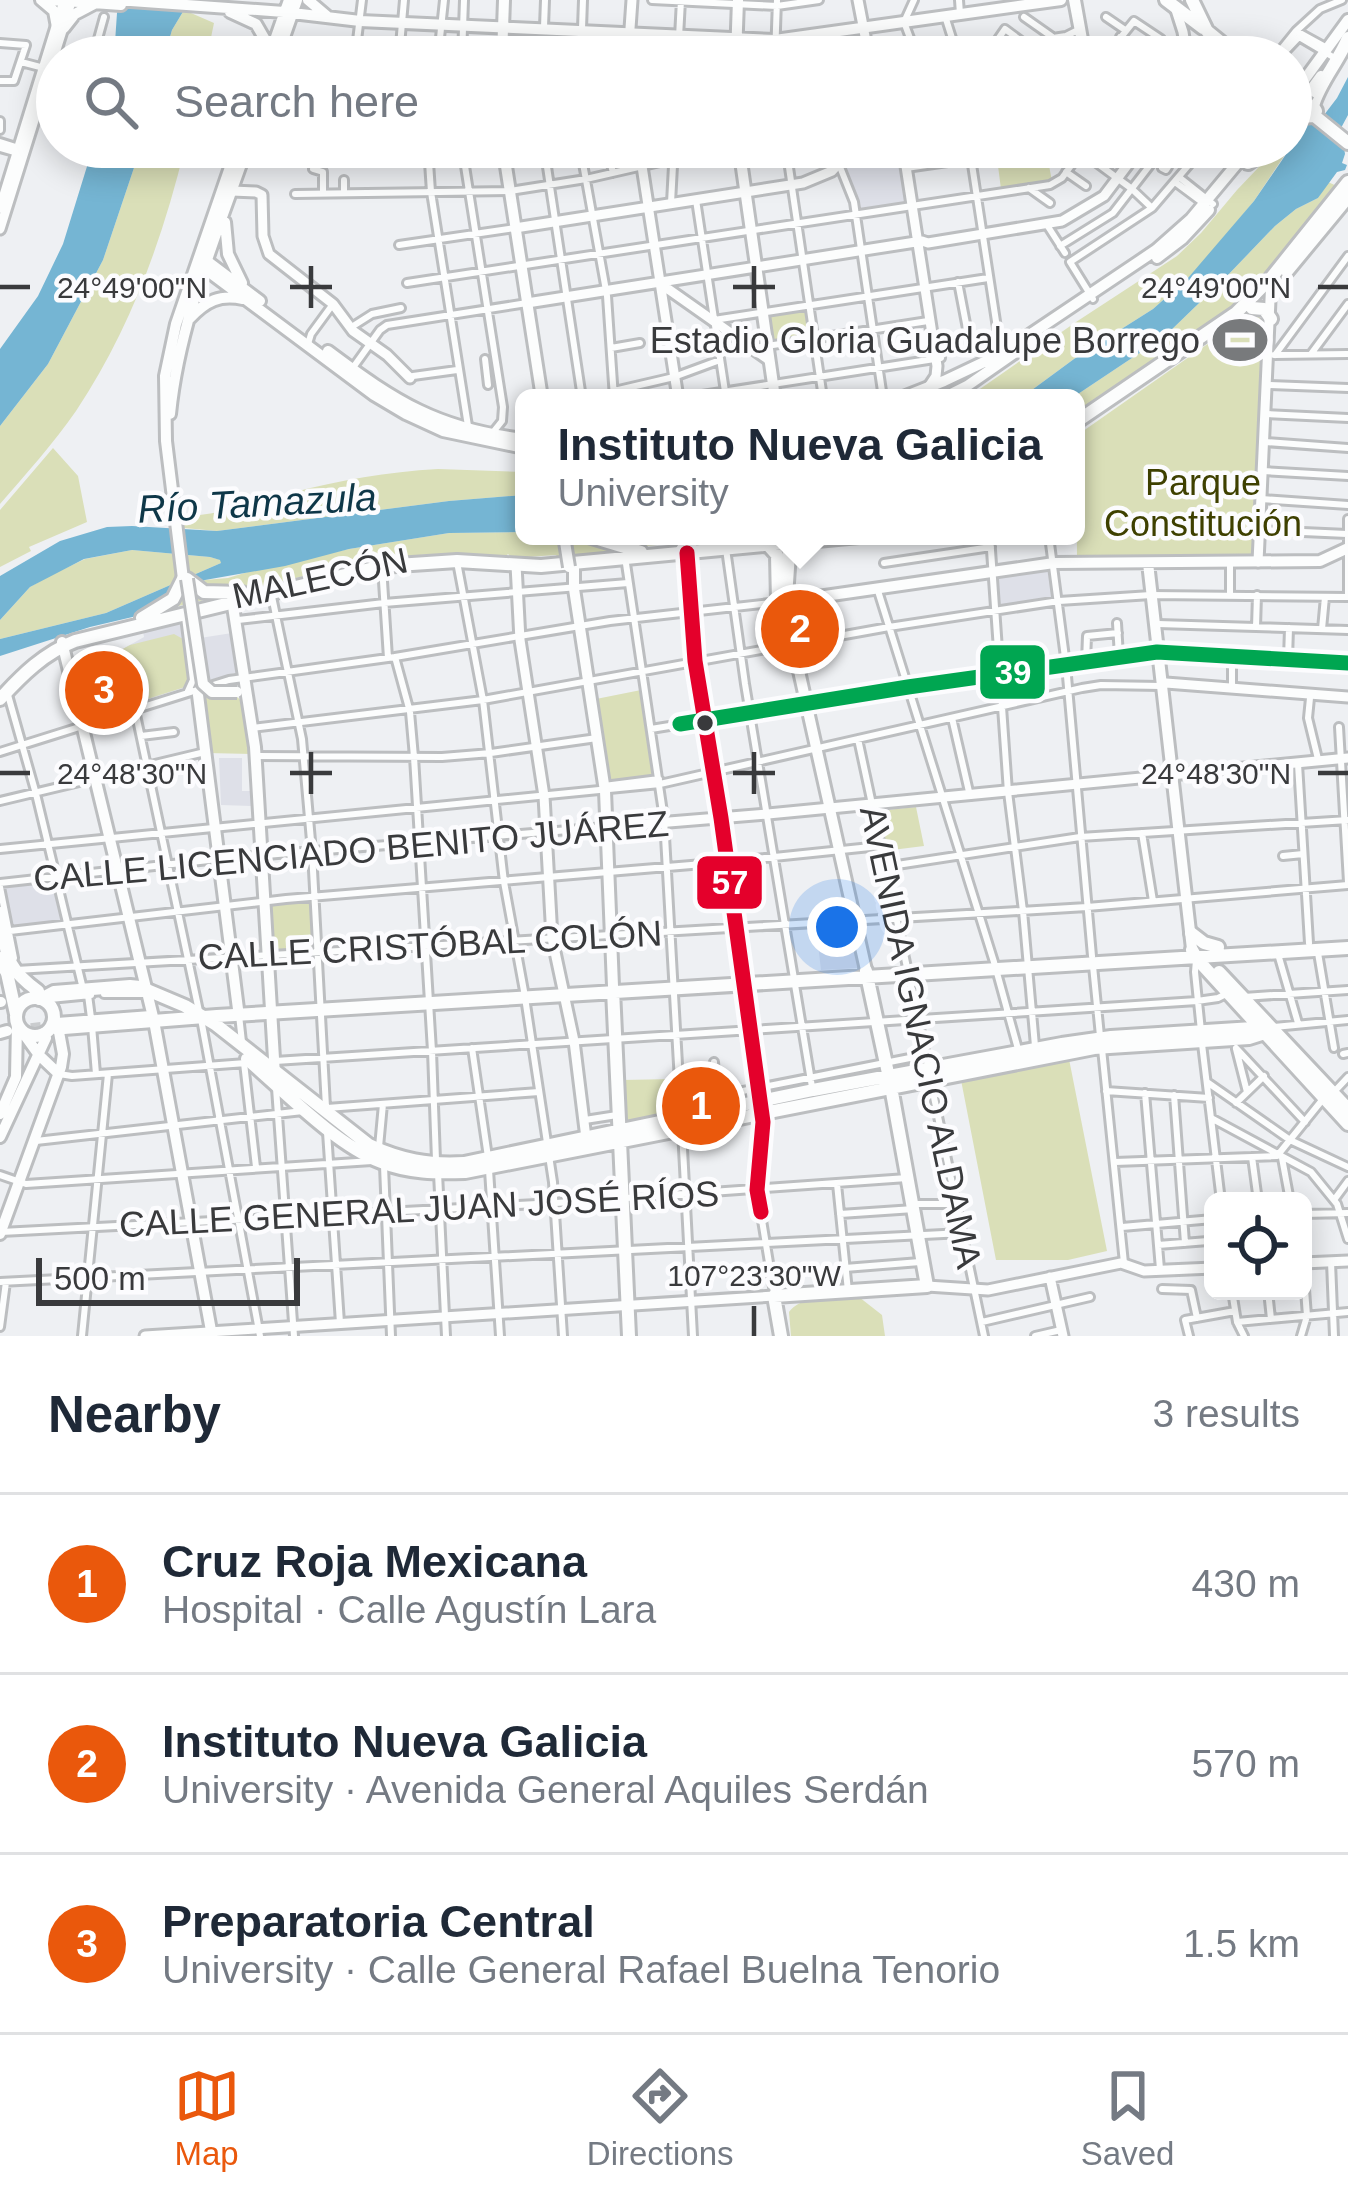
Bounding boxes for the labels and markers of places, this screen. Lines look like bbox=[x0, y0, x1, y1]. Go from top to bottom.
sports icon: Estadio Gloria Guadalupe Borrego bbox=[1211, 311, 1269, 369]
place label: Estadio Gloria Guadalupe Borrego bbox=[650, 320, 1200, 361]
pin: 2 bbox=[761, 584, 839, 674]
pin: 3 bbox=[65, 645, 143, 735]
unlabelled marker bbox=[694, 712, 716, 734]
pin: 1 bbox=[662, 1061, 740, 1151]

